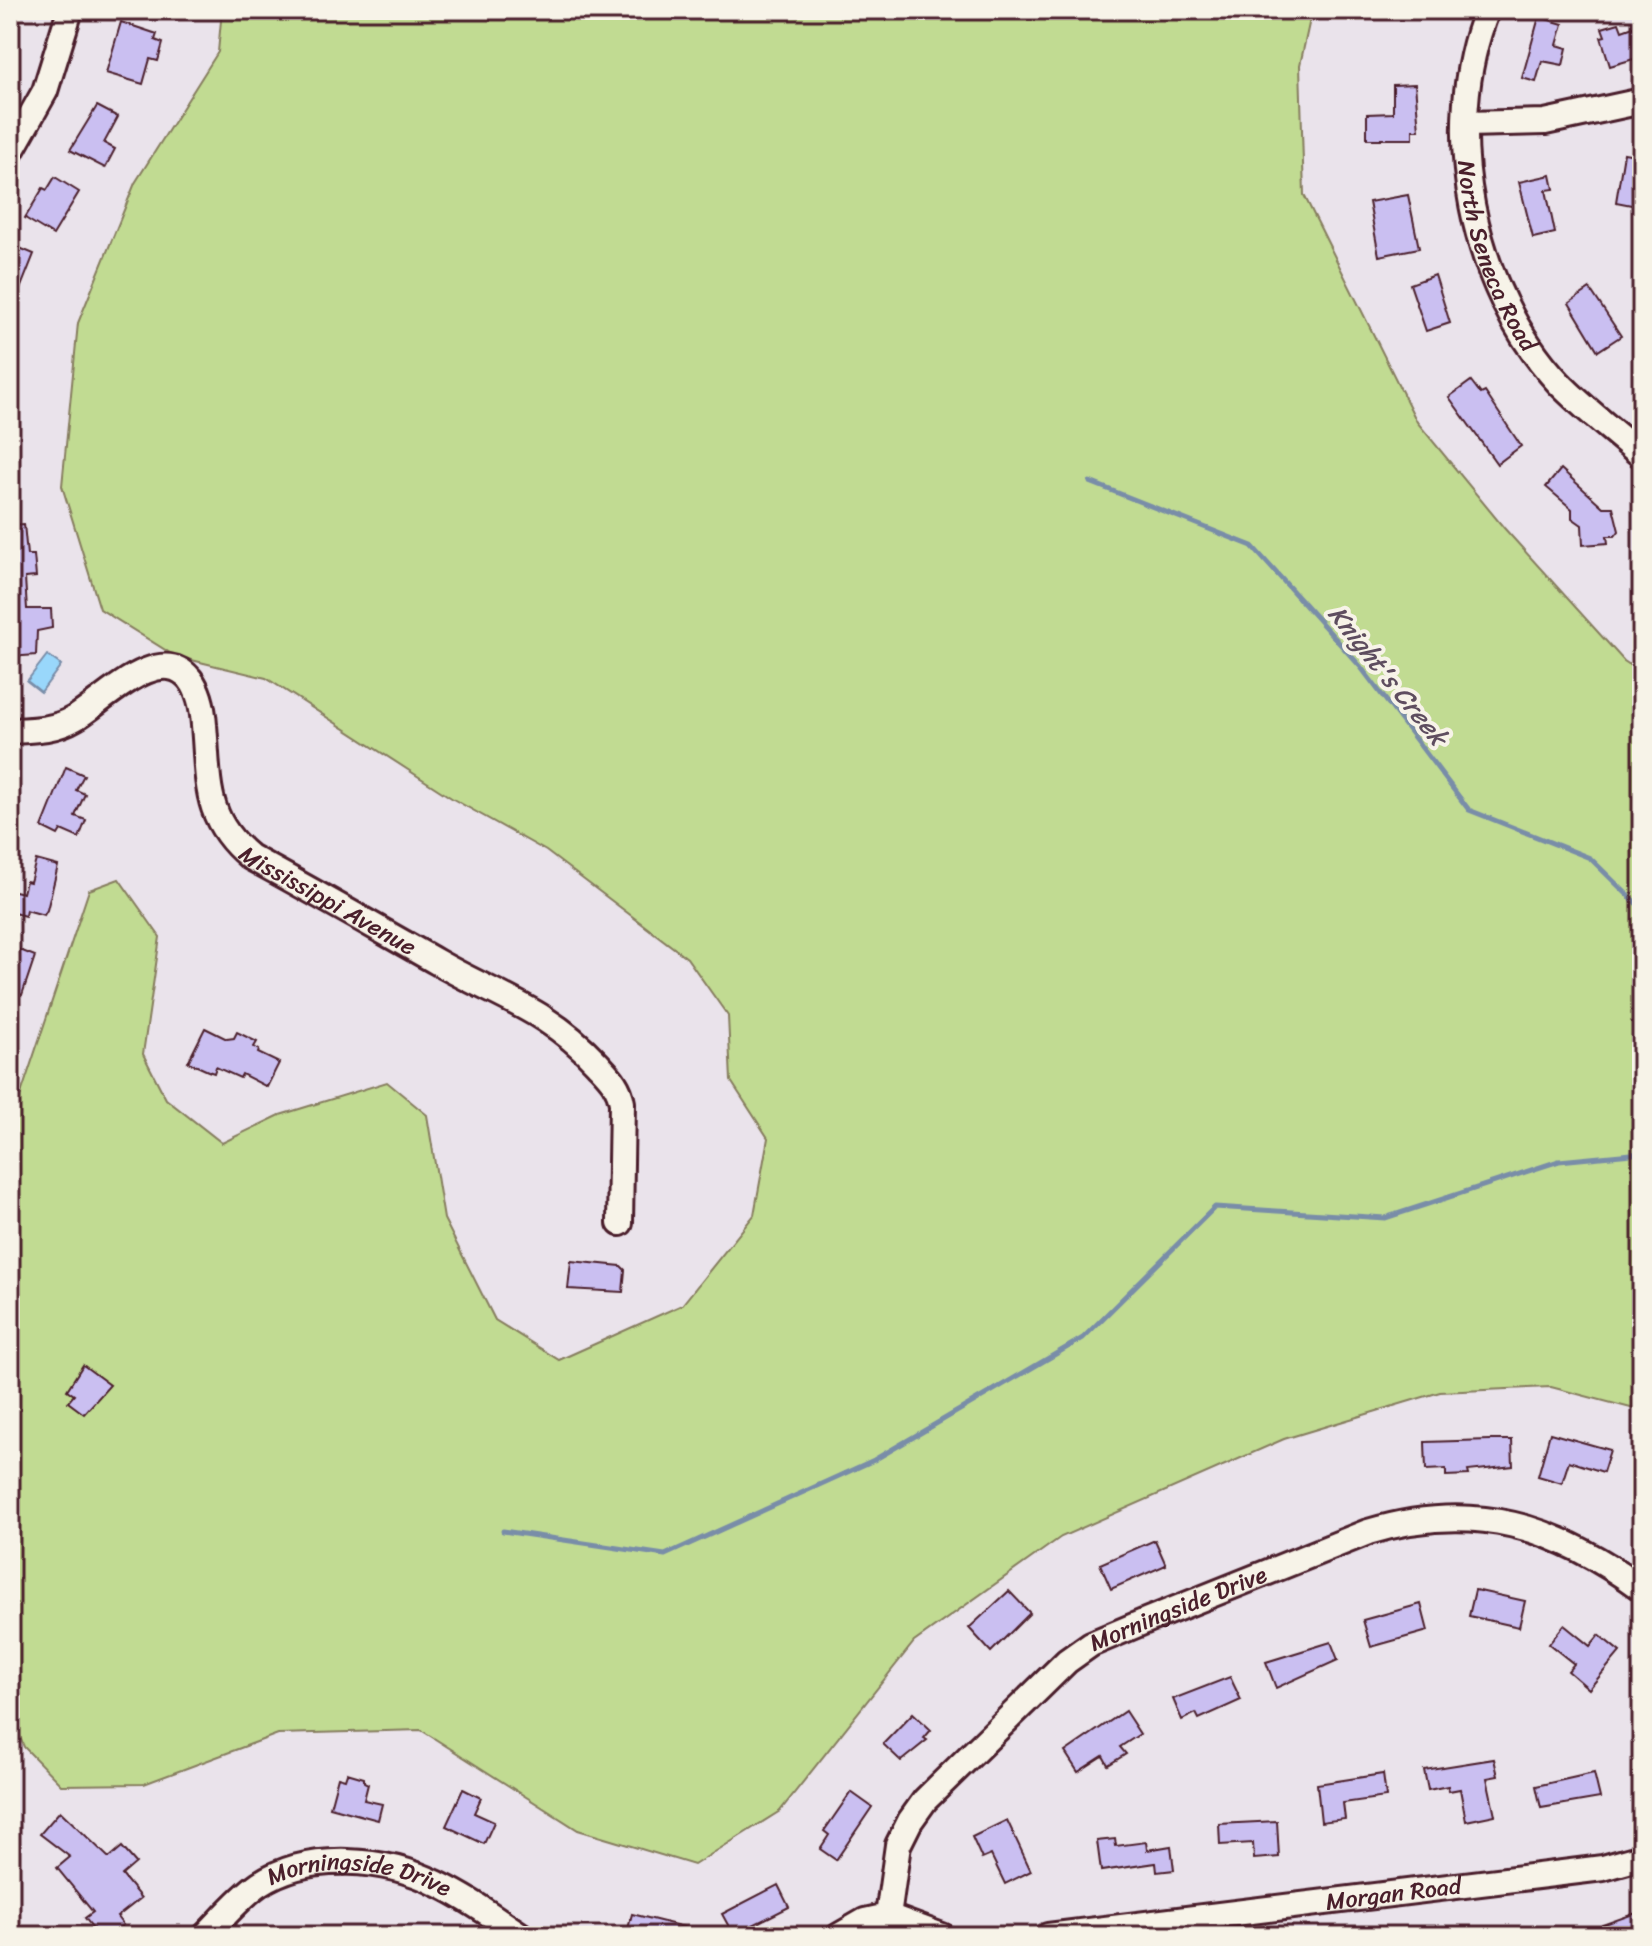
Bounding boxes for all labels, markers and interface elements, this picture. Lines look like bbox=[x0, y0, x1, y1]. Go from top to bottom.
street label: North Seneca Road bbox=[1445, 158, 1550, 362]
water label: Knight's Creek bbox=[1316, 594, 1462, 758]
street label: Mississippi Avenue bbox=[229, 834, 425, 967]
street label: Morningside Drive bbox=[1082, 1553, 1274, 1664]
street label: Morningside Drive bbox=[259, 1841, 459, 1909]
street label: Morgan Road bbox=[1323, 1864, 1466, 1923]

